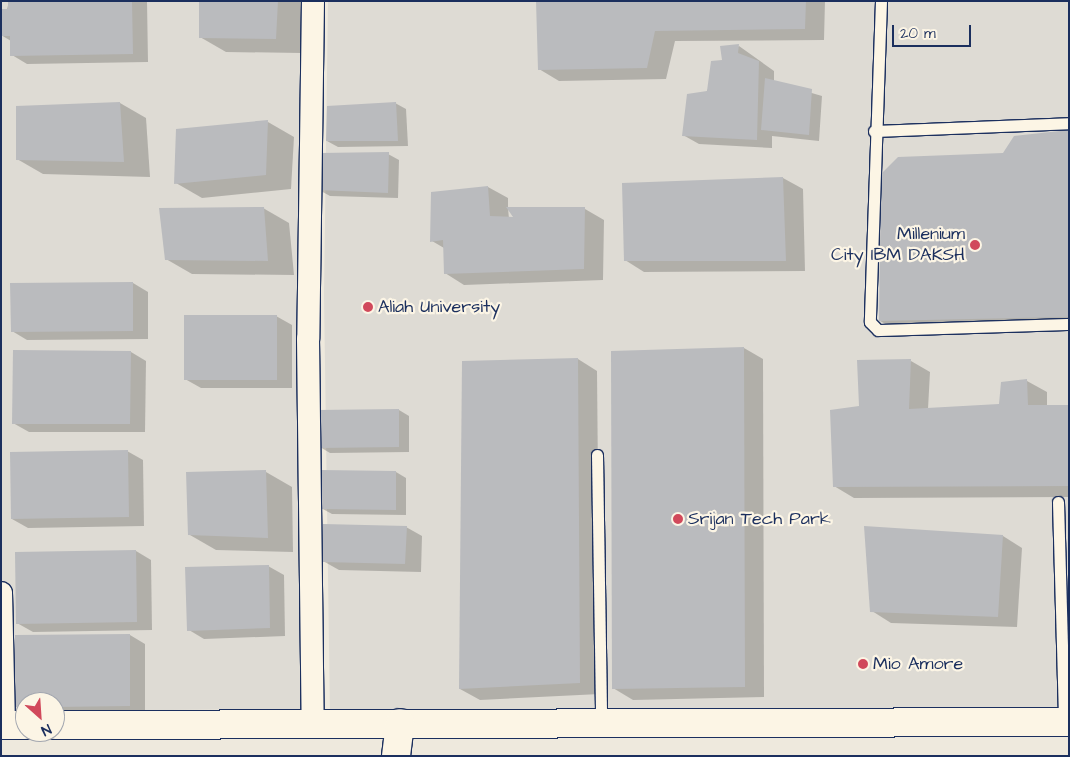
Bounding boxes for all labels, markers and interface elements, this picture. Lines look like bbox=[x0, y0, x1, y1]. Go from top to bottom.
scale bar bbox=[895, 15, 974, 47]
text: 20 m bbox=[900, 23, 936, 44]
place label: Millenium City IBM DAKSH bbox=[831, 224, 965, 266]
marker: Millenium City IBM DAKSH bbox=[969, 239, 981, 251]
place label: Aliah University bbox=[378, 296, 500, 318]
marker: Aliah University bbox=[362, 301, 374, 313]
place label: Srijan Tech Park bbox=[688, 508, 831, 530]
marker: Srijan Tech Park bbox=[672, 513, 684, 525]
place label: Mio Amore bbox=[873, 653, 963, 675]
marker: Mio Amore bbox=[857, 658, 869, 670]
north arrow bbox=[15, 692, 65, 742]
text: N bbox=[38, 719, 54, 740]

